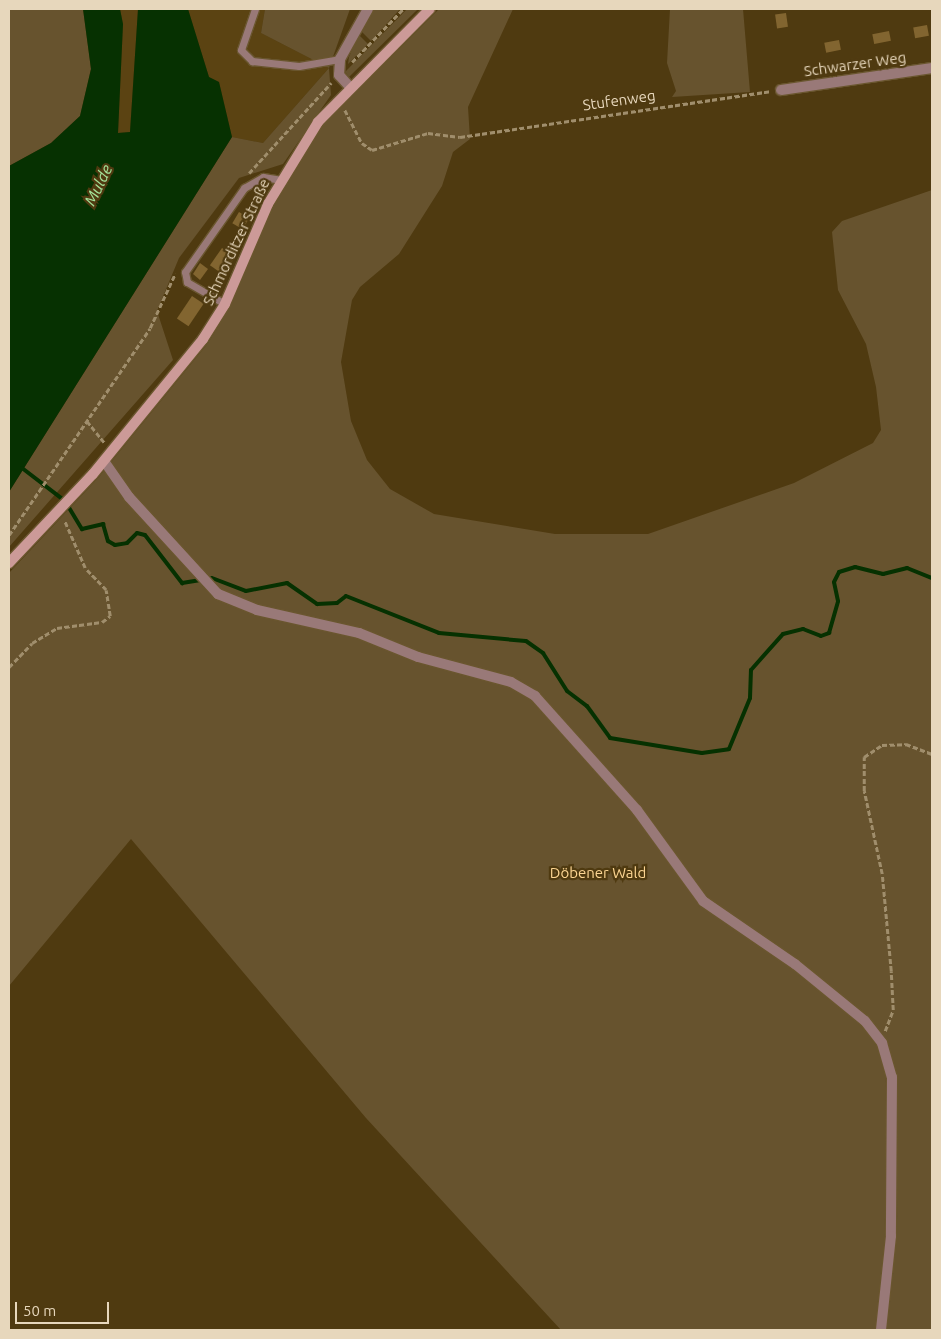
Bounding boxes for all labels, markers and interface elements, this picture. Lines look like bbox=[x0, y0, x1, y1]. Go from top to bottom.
street label: Schwarzer Weg bbox=[803, 48, 907, 80]
street label: Stufenweg bbox=[581, 86, 657, 114]
water label: Mulde bbox=[80, 161, 116, 209]
street label: Schmorditzer Straße bbox=[199, 176, 273, 308]
park label: Döbener Wald bbox=[550, 864, 646, 882]
scale bar bbox=[18, 1292, 111, 1324]
text: 50 m bbox=[23, 1302, 56, 1319]

